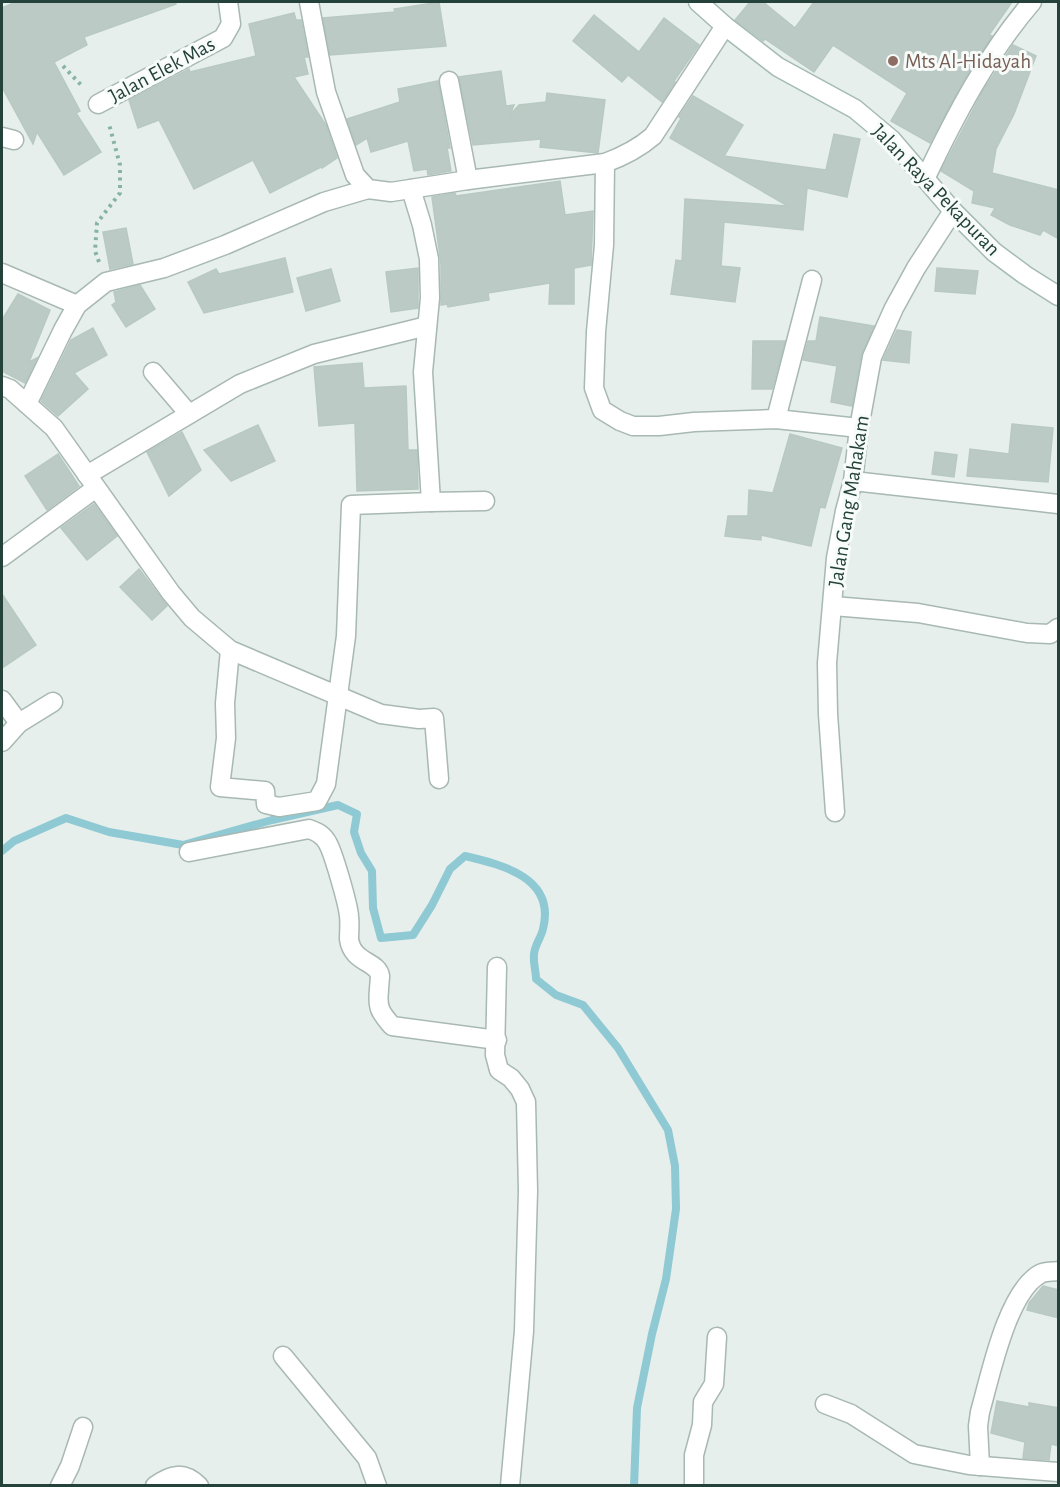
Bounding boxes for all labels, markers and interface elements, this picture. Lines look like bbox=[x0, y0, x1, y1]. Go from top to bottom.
street label: Jalan Elek Mas bbox=[106, 33, 218, 107]
place label: Mts Al-Hidayah bbox=[905, 51, 1031, 72]
marker: Mts Al-Hidayah bbox=[886, 54, 900, 68]
street label: Jalan Raya Pekapuran bbox=[868, 120, 1004, 260]
street label: Jalan Gang Mahakam bbox=[825, 414, 873, 588]

